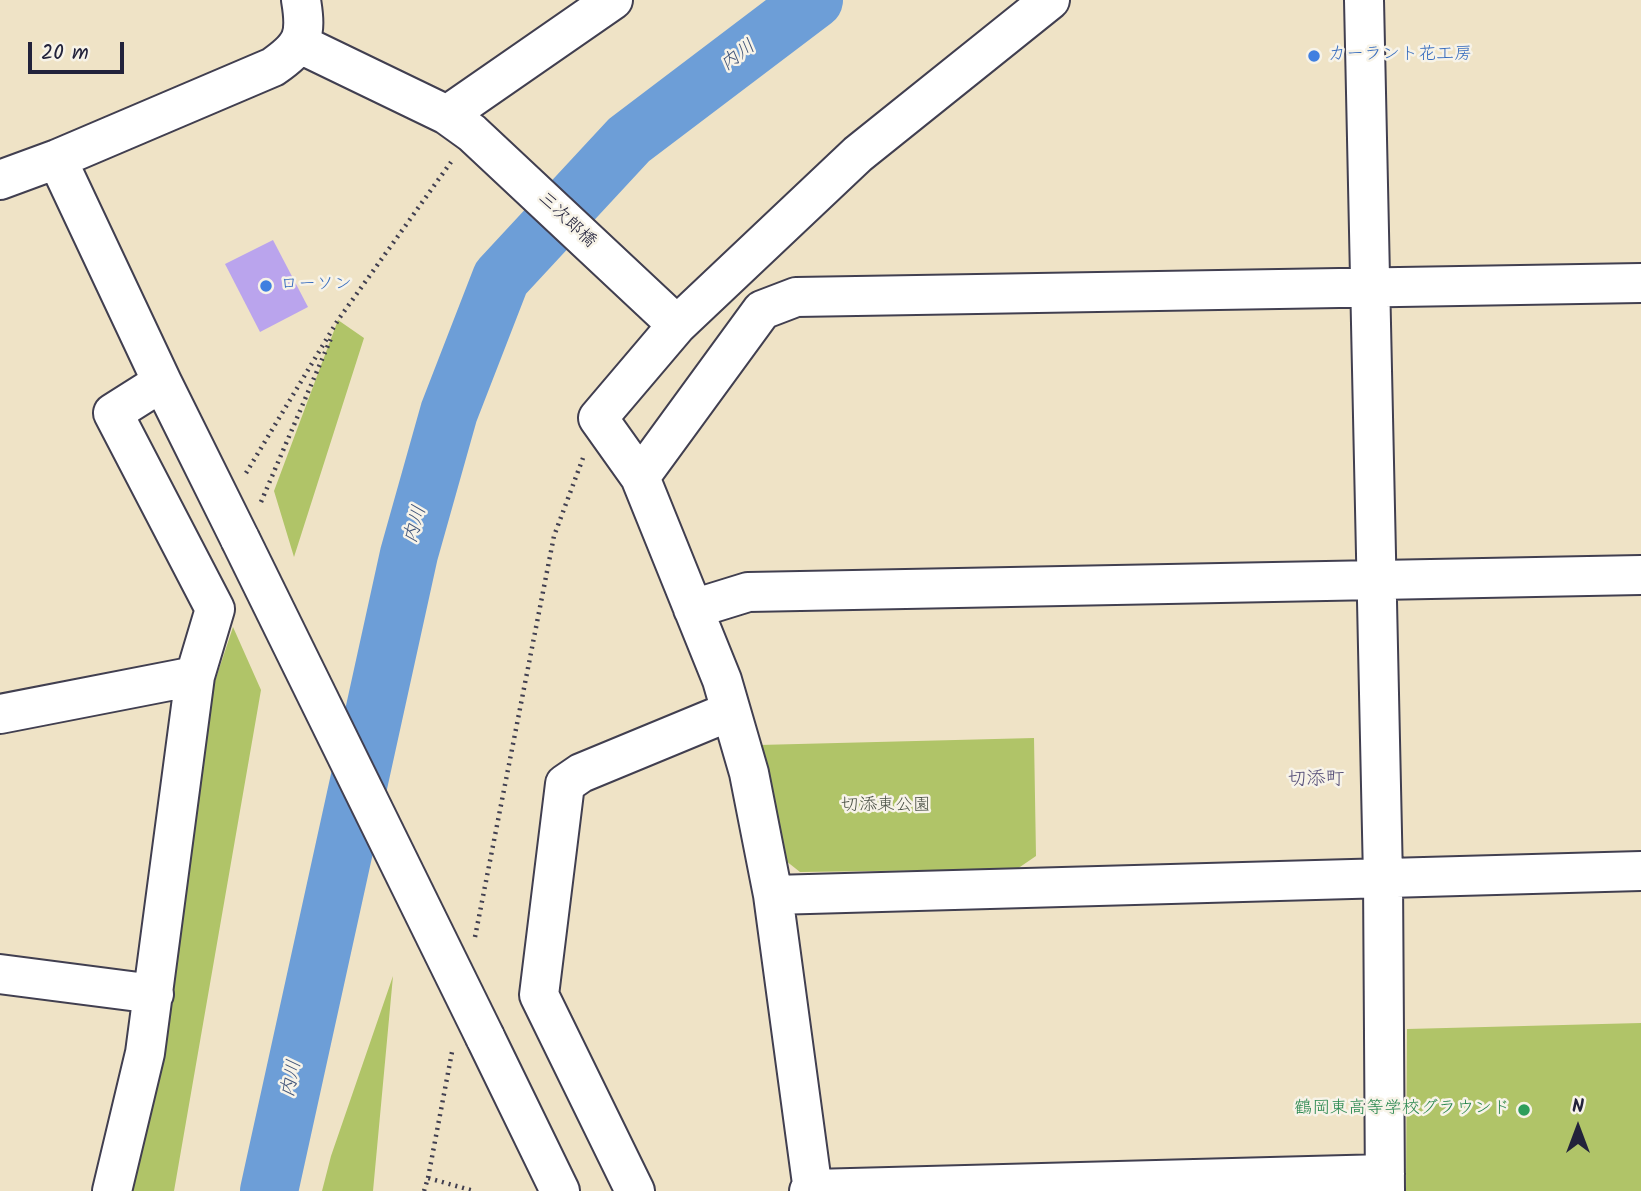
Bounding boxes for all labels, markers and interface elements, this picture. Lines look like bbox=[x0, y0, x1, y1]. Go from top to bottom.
scale bar bbox=[32, 28, 128, 72]
water label: 内川 bbox=[717, 36, 761, 78]
text: 20 m bbox=[41, 37, 89, 70]
place label: カーラント花工房 bbox=[1328, 45, 1472, 67]
marker: カーラント花工房 bbox=[1306, 48, 1322, 64]
street label: 三次郎橋 bbox=[532, 189, 600, 253]
place label: ローソン bbox=[280, 275, 352, 297]
marker: ローソン bbox=[258, 278, 274, 294]
water label: 内川 bbox=[401, 504, 433, 546]
district label: 切添町 bbox=[1288, 770, 1344, 792]
park label: 切添東公園 bbox=[841, 796, 931, 818]
water label: 内川 bbox=[278, 1058, 308, 1100]
text: N bbox=[1572, 1092, 1584, 1122]
north arrow bbox=[1543, 1093, 1613, 1163]
place label: 鶴岡東高等学校グラウンド bbox=[1294, 1099, 1510, 1121]
marker: 鶴岡東高等学校グラウンド bbox=[1516, 1102, 1532, 1118]

